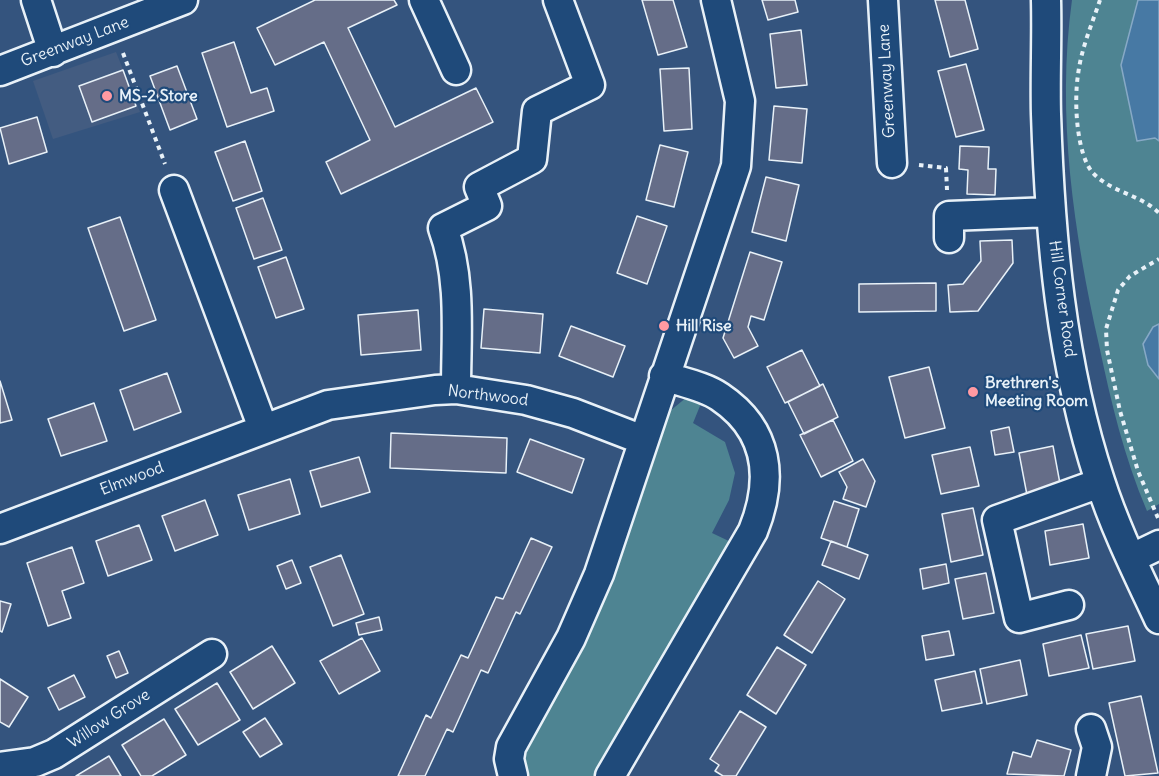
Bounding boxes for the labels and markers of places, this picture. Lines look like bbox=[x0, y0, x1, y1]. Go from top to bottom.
place label: MS-2 Store bbox=[119, 86, 198, 106]
marker: MS-2 Store bbox=[100, 89, 114, 103]
place label: Hill Rise bbox=[676, 316, 732, 336]
marker: Hill Rise bbox=[657, 319, 671, 333]
place label: Brethren's Meeting Room bbox=[985, 373, 1088, 411]
marker: Brethren's Meeting Room bbox=[966, 385, 980, 399]

